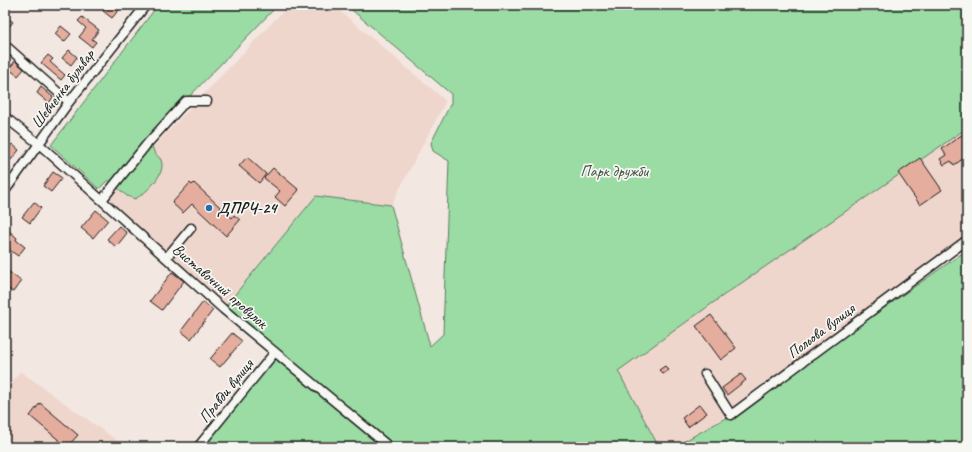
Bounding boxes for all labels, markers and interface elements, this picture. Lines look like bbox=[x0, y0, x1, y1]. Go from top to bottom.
street label: Шевченка бульвар bbox=[27, 45, 100, 132]
park label: Парк дружби bbox=[580, 161, 649, 181]
place label: ДПРЧ-24 bbox=[217, 198, 278, 218]
marker: ДПРЧ-24 bbox=[204, 203, 214, 213]
street label: Виставочний провулок bbox=[168, 239, 273, 334]
street label: Польова вулиця bbox=[783, 298, 860, 363]
street label: Правди вулиця bbox=[194, 354, 258, 427]

